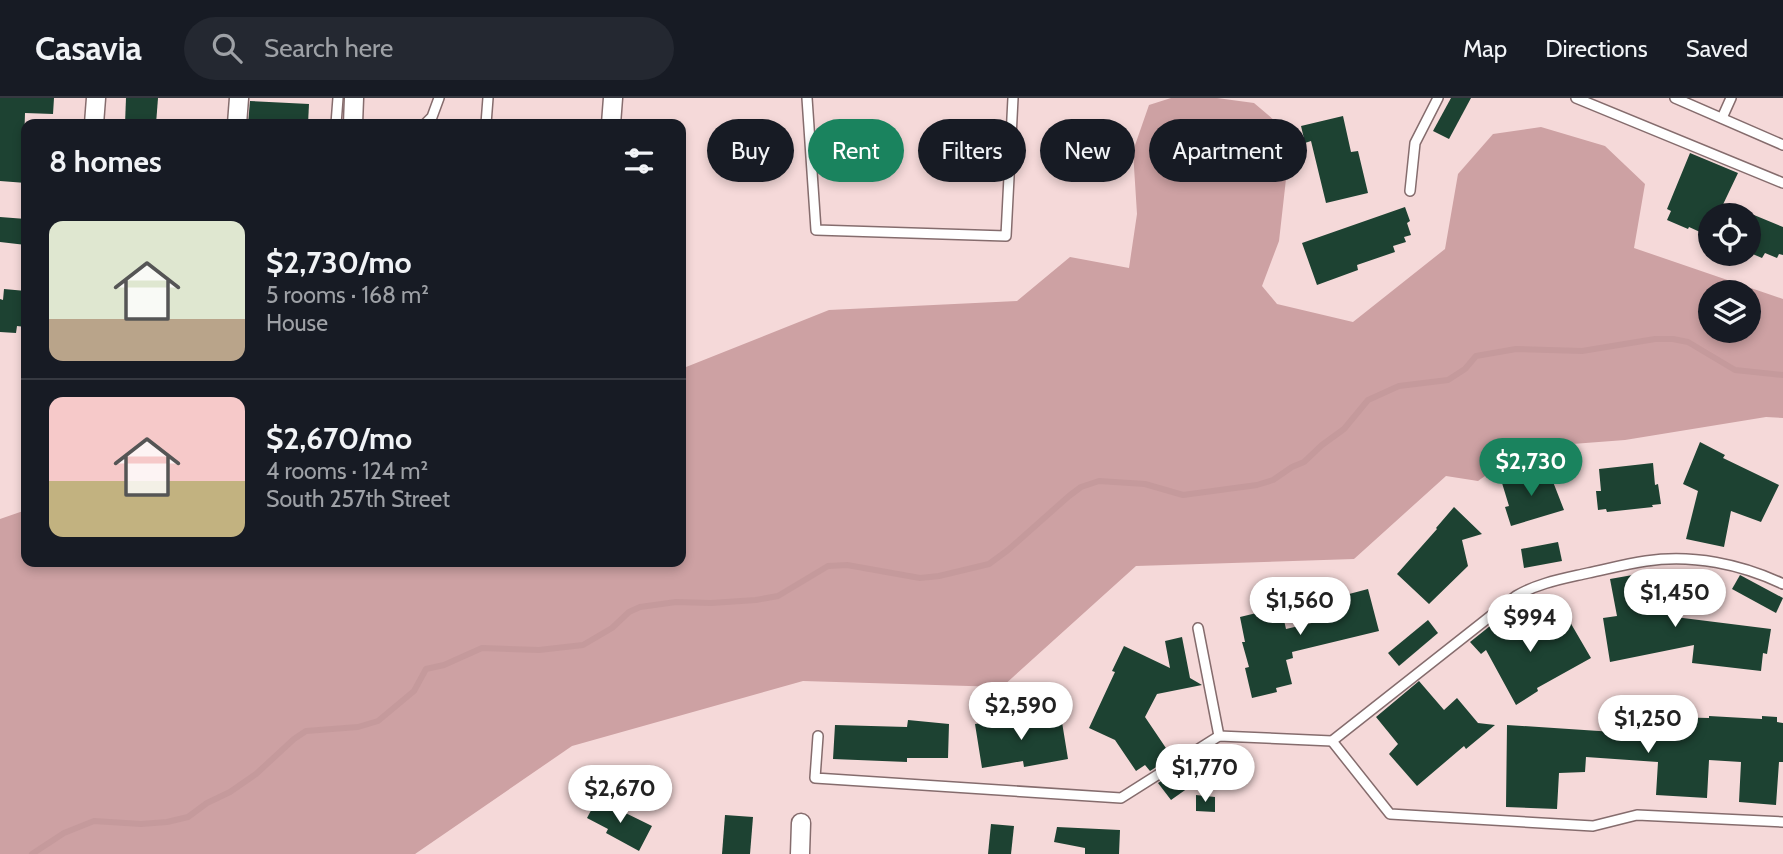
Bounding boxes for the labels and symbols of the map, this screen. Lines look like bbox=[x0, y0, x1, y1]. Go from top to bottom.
pin: $2,730 bbox=[1474, 438, 1588, 498]
pin: $1,450 bbox=[1618, 570, 1732, 629]
pin: $1,560 bbox=[1243, 578, 1357, 637]
pin: $994 bbox=[1489, 594, 1571, 654]
pin: $2,590 bbox=[964, 682, 1078, 742]
pin: $1,250 bbox=[1591, 696, 1705, 755]
pin: $1,770 bbox=[1148, 744, 1262, 804]
pin: $2,670 bbox=[563, 766, 677, 825]

